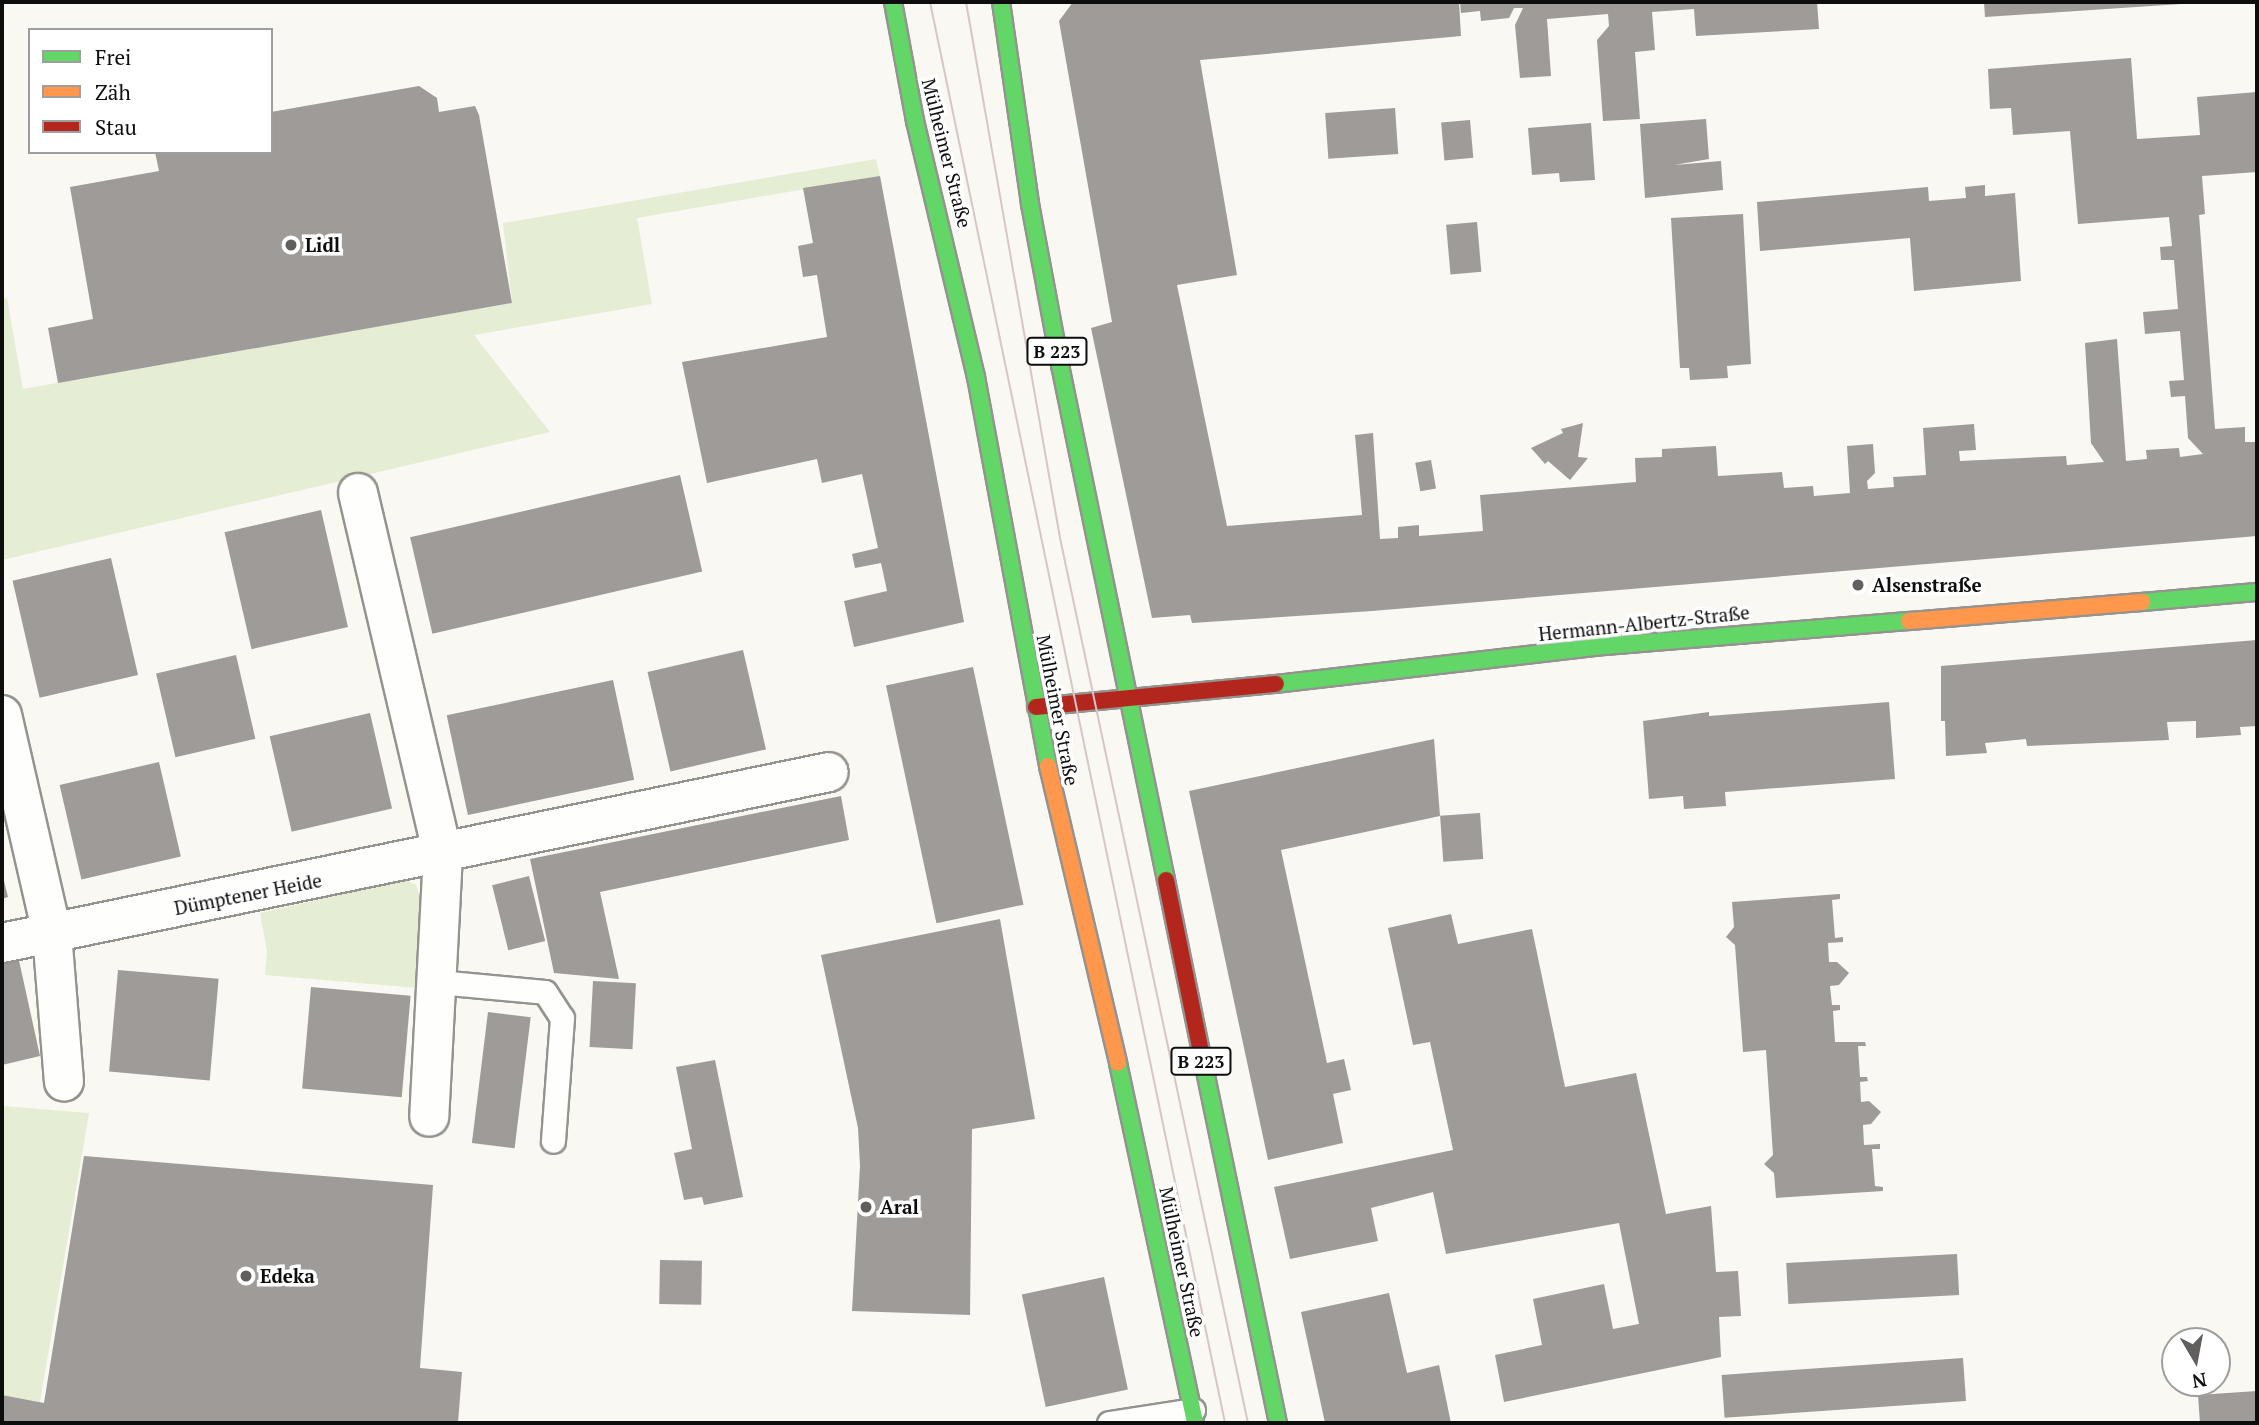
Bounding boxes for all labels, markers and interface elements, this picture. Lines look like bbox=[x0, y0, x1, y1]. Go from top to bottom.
legend bbox=[28, 28, 273, 154]
text: Frei bbox=[95, 43, 131, 71]
street label: Mülheimer Straße bbox=[917, 76, 977, 230]
text: Zäh bbox=[95, 78, 131, 106]
text: Stau bbox=[95, 113, 137, 141]
place label: Lidl bbox=[305, 234, 340, 256]
marker: Lidl bbox=[283, 237, 299, 253]
road number: B 223 bbox=[1026, 337, 1088, 366]
place label: Alsenstraße bbox=[1872, 574, 1982, 596]
marker: Alsenstraße bbox=[1850, 577, 1866, 593]
street label: Hermann-Albertz-Straße bbox=[1537, 601, 1751, 645]
street label: Mülheimer Straße bbox=[1032, 633, 1084, 787]
street label: Dümptener Heide bbox=[172, 869, 324, 919]
road number: B 223 bbox=[1170, 1046, 1232, 1076]
street label: Mülheimer Straße bbox=[1155, 1185, 1209, 1339]
place label: Aral bbox=[880, 1196, 919, 1218]
marker: Aral bbox=[858, 1199, 874, 1215]
place label: Edeka bbox=[260, 1265, 315, 1287]
marker: Edeka bbox=[238, 1268, 254, 1284]
north arrow bbox=[2161, 1327, 2231, 1397]
text: N bbox=[2190, 1368, 2209, 1395]

